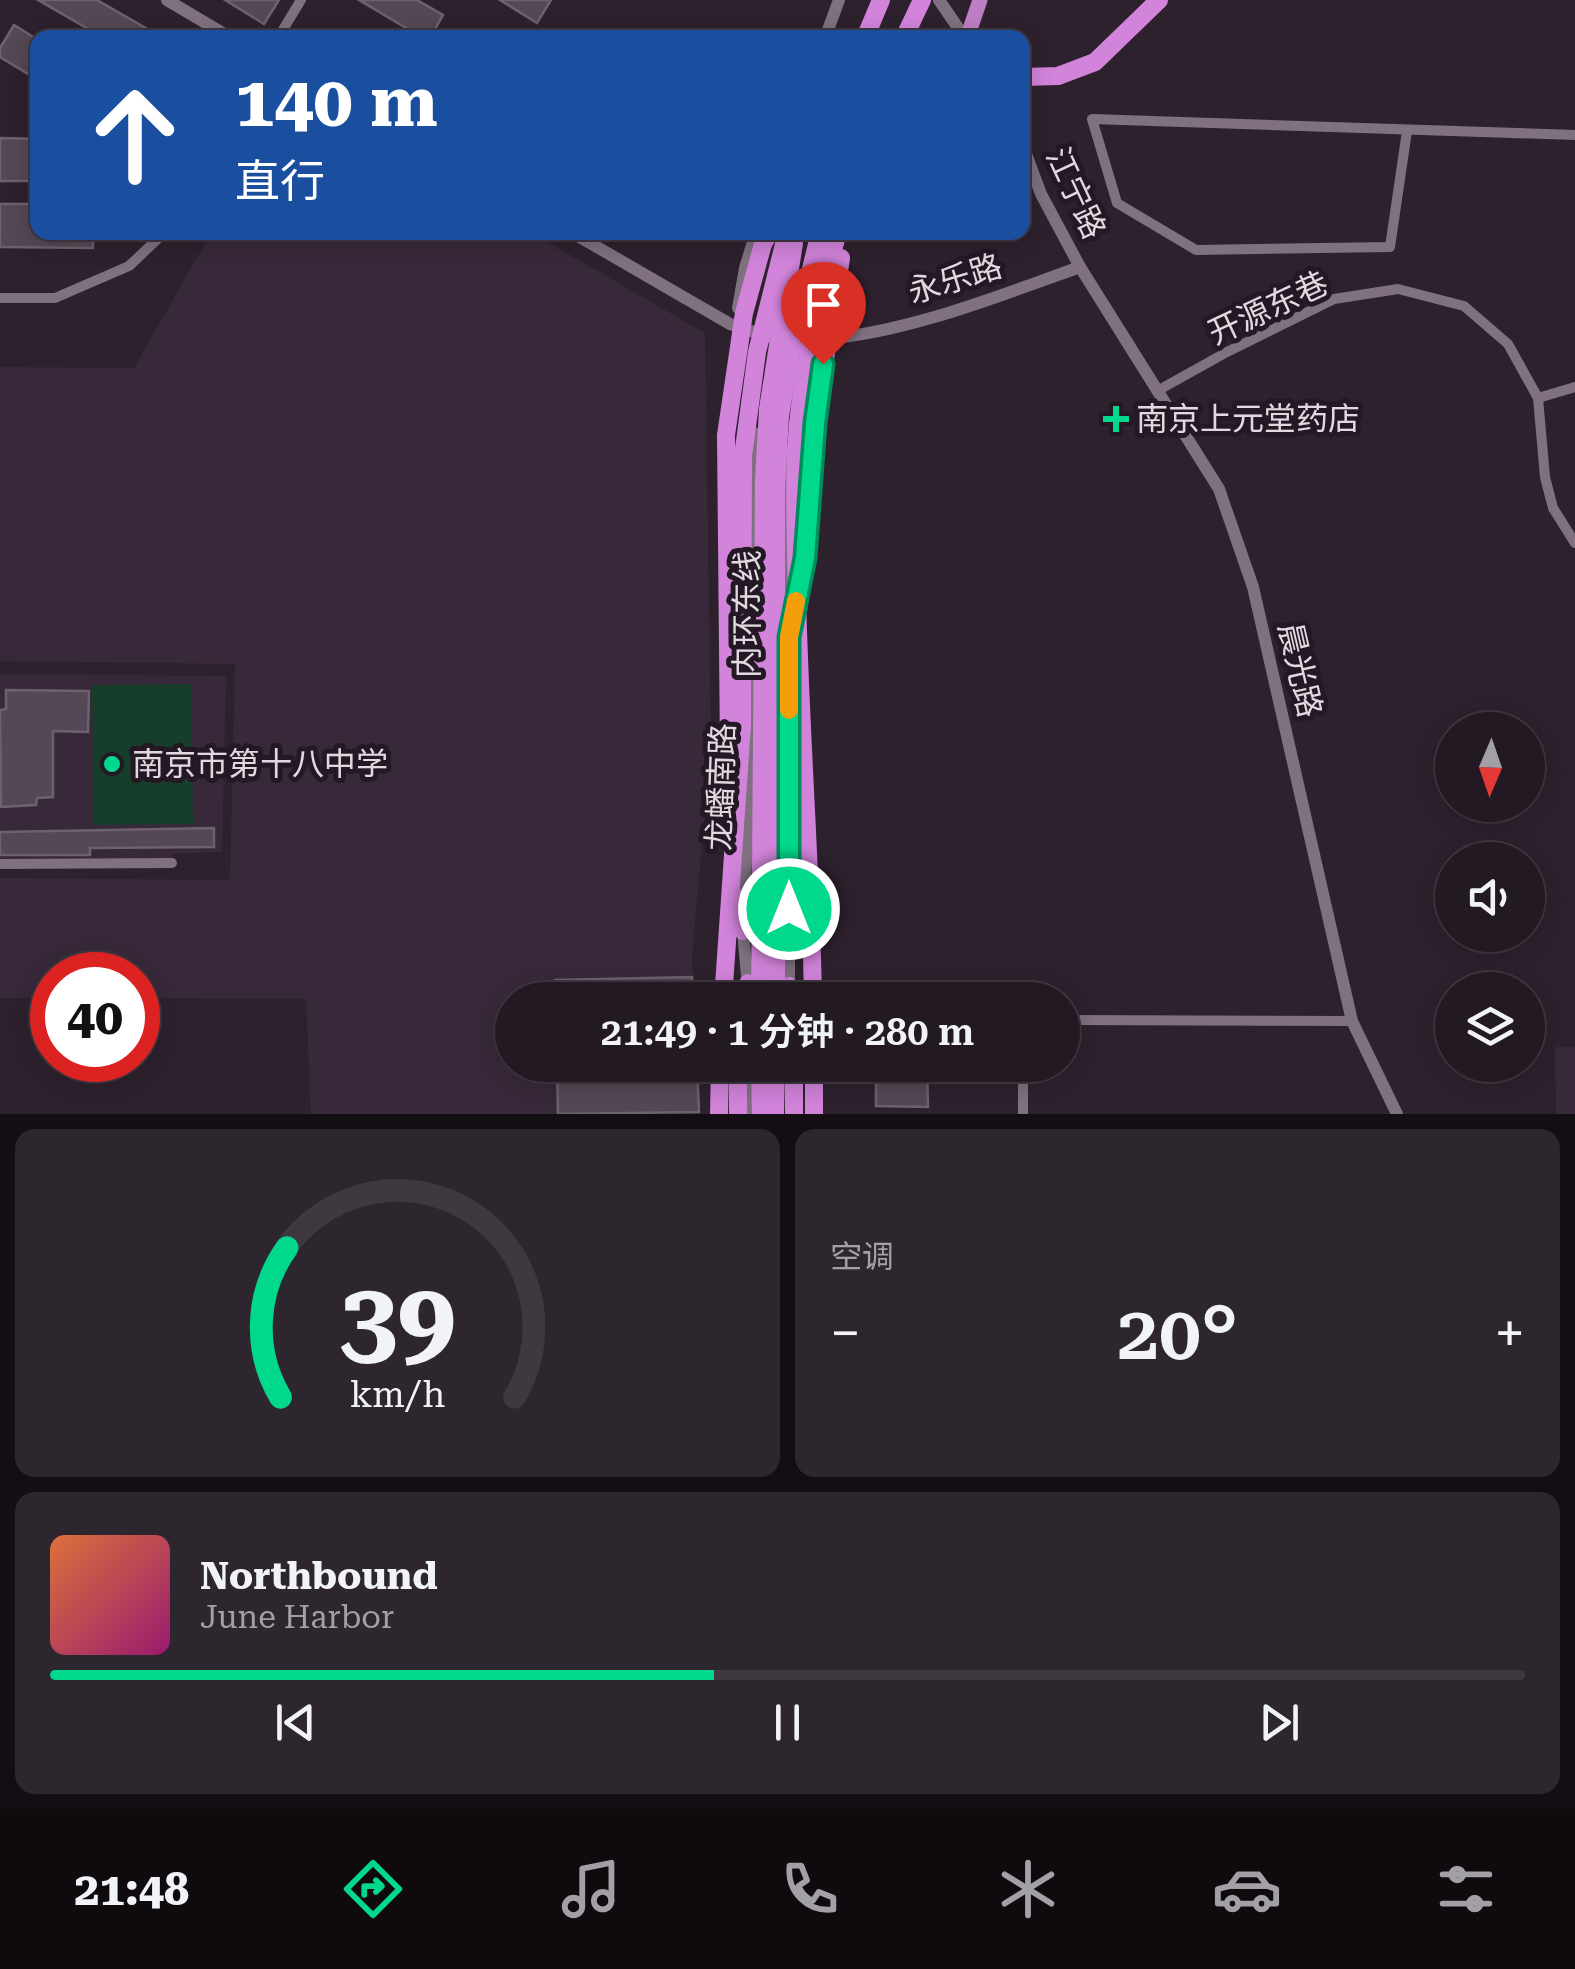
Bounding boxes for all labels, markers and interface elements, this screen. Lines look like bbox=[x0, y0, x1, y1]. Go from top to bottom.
text: 140 m bbox=[235, 61, 438, 143]
icon: ahead bbox=[70, 70, 200, 200]
street label: 江宁路 bbox=[1038, 141, 1114, 245]
text: 直行 bbox=[235, 155, 325, 208]
street label: 永乐路 bbox=[904, 247, 1006, 311]
pin bbox=[781, 262, 866, 365]
street label: 开源东巷 bbox=[1202, 264, 1334, 352]
icon: arrive bbox=[796, 277, 851, 332]
place label: 南京上元堂药店 bbox=[1136, 400, 1360, 438]
marker: 南京上元堂药店 bbox=[1105, 408, 1127, 430]
street label: 内环东线 bbox=[728, 550, 766, 678]
street label: 晨光路 bbox=[1271, 619, 1329, 721]
north arrow bbox=[1435, 712, 1545, 822]
map controls bbox=[1435, 712, 1545, 1082]
street label: 龙蟠南路 bbox=[700, 722, 742, 852]
place label: 南京市第十八中学 bbox=[132, 745, 388, 783]
marker: 南京市第十八中学 bbox=[101, 753, 123, 775]
button: sound bbox=[1435, 842, 1545, 952]
position arrow bbox=[737, 857, 841, 961]
speed limit sign: 40 bbox=[30, 952, 160, 1082]
button: layers bbox=[1435, 972, 1545, 1082]
text: 21:49 · 1 分钟 · 280 m bbox=[601, 1010, 974, 1054]
text: 空调 bbox=[830, 1238, 894, 1276]
text: 39 bbox=[339, 1259, 456, 1380]
text: 20° bbox=[1117, 1289, 1238, 1377]
text: − bbox=[830, 1301, 861, 1365]
text: + bbox=[1494, 1301, 1525, 1365]
text: km/h bbox=[350, 1374, 445, 1416]
text: Northbound bbox=[200, 1554, 438, 1598]
text: June Harbor bbox=[200, 1598, 394, 1636]
icon: previous bbox=[268, 1695, 323, 1750]
icon: pause bbox=[760, 1695, 815, 1750]
icon: next bbox=[1252, 1695, 1307, 1750]
icon: directions bbox=[338, 1854, 408, 1924]
icon: music bbox=[556, 1854, 626, 1924]
icon: phone bbox=[775, 1854, 845, 1924]
icon: climate bbox=[993, 1854, 1063, 1924]
icon: car bbox=[1212, 1854, 1282, 1924]
icon: filters bbox=[1431, 1854, 1501, 1924]
text: 21:48 bbox=[74, 1863, 189, 1916]

